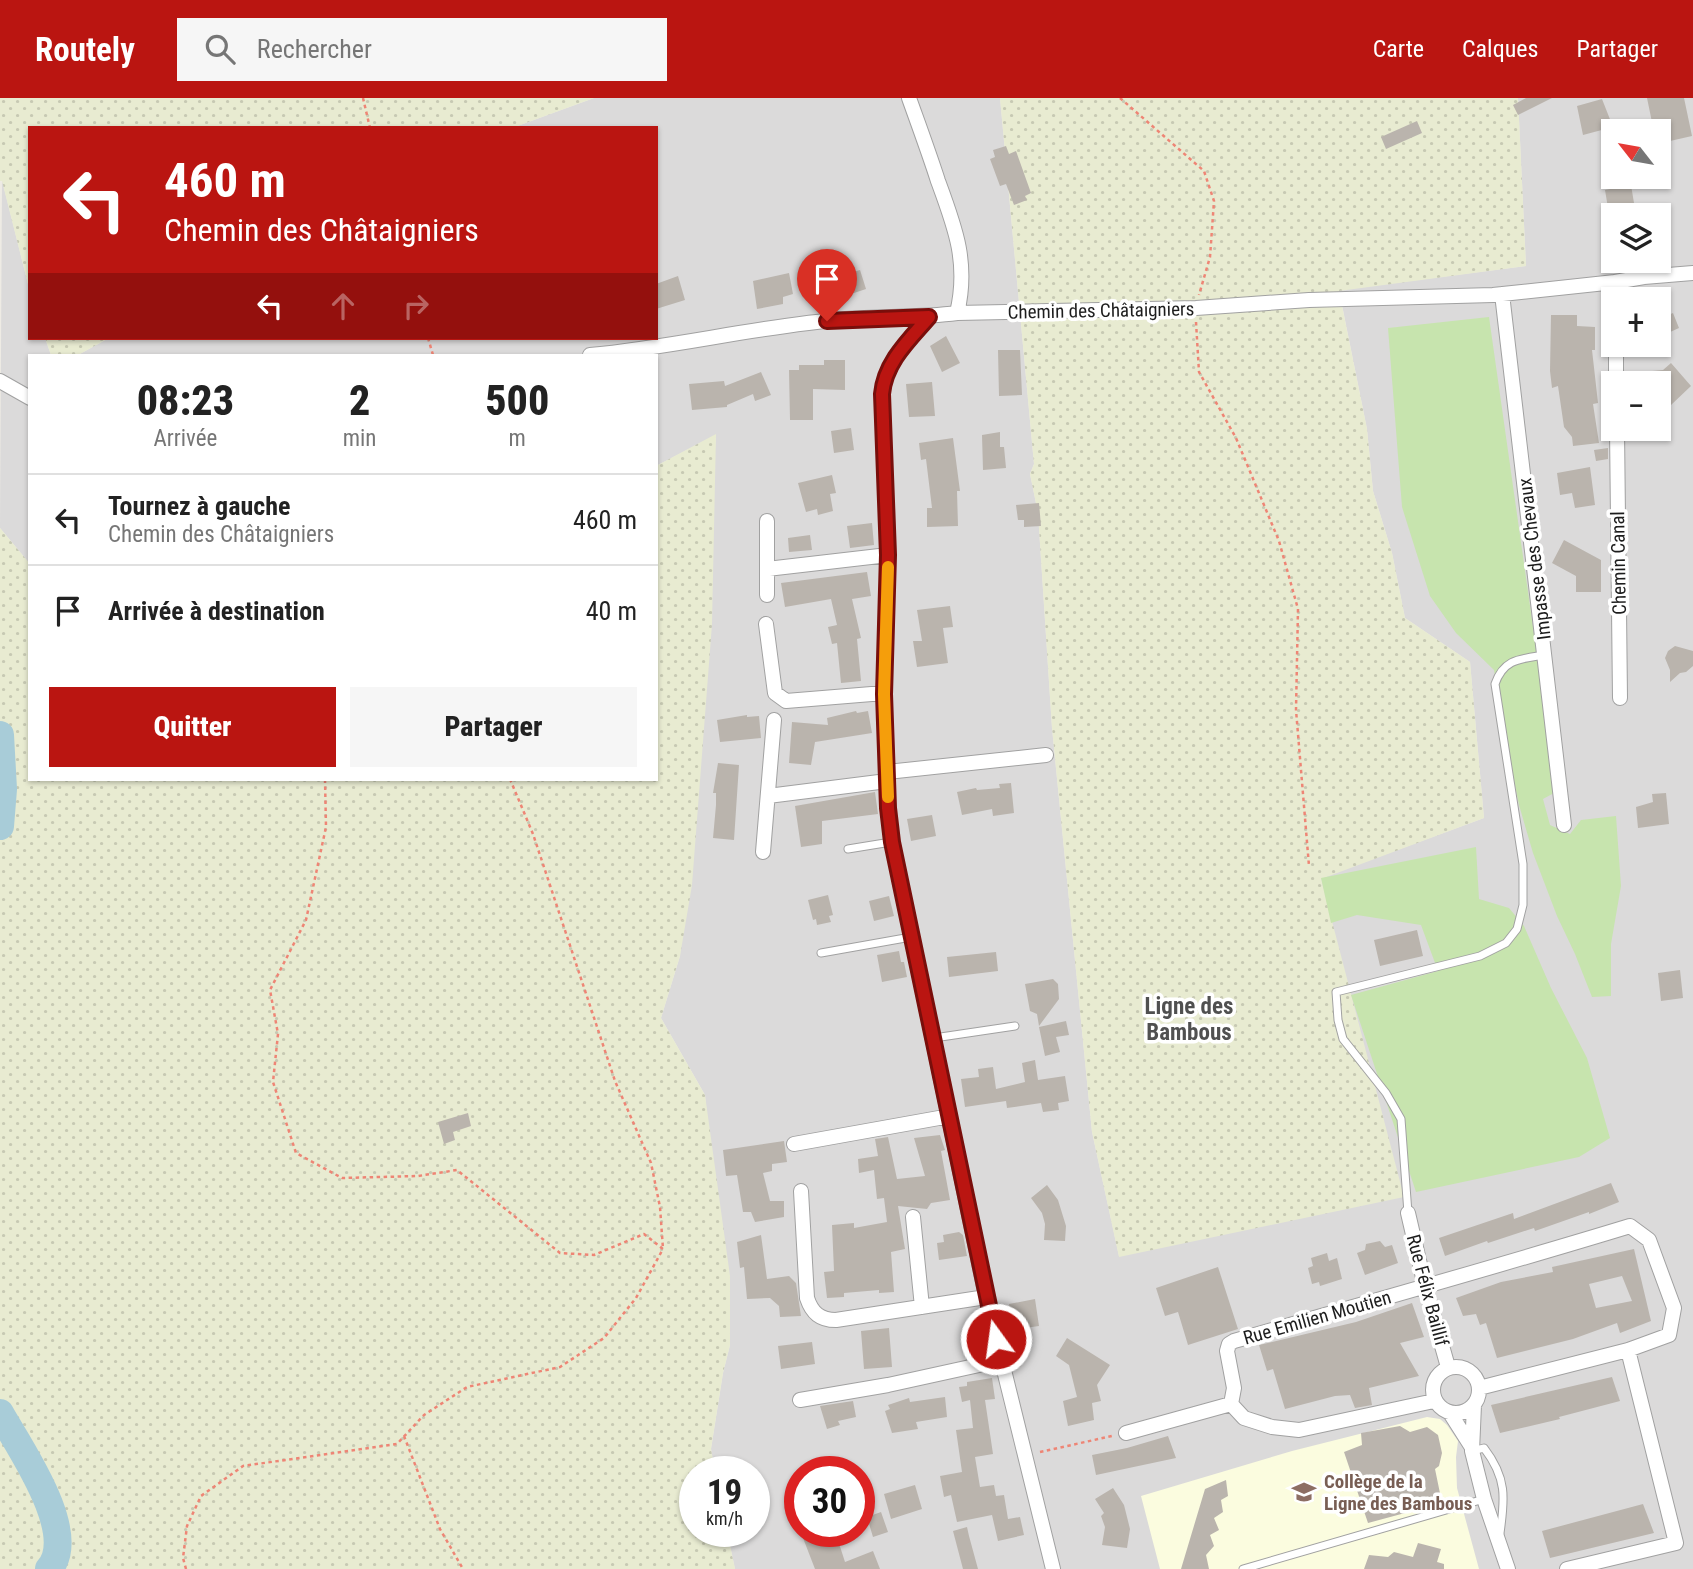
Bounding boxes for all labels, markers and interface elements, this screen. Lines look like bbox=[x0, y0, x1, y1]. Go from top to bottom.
search box bbox=[177, 18, 667, 81]
text: Routely bbox=[35, 30, 135, 69]
icon: search bbox=[201, 30, 239, 68]
text: Rechercher bbox=[257, 34, 372, 64]
text: Carte bbox=[1373, 35, 1424, 63]
text: Calques bbox=[1462, 35, 1538, 63]
text: Partager bbox=[1576, 35, 1658, 63]
north arrow bbox=[1601, 119, 1671, 189]
map controls bbox=[1601, 119, 1671, 441]
text: 460 m bbox=[164, 152, 286, 209]
icon: left bbox=[49, 154, 140, 245]
button: layers bbox=[1601, 203, 1671, 273]
text: Chemin des Châtaigniers bbox=[164, 211, 479, 249]
pin bbox=[797, 249, 857, 321]
icon: arrive bbox=[808, 260, 846, 298]
icon: left bbox=[251, 287, 289, 325]
icon: ahead bbox=[324, 287, 362, 325]
icon: right bbox=[397, 287, 435, 325]
button: + bbox=[1601, 287, 1671, 357]
street label: Chemin des Châtaigniers bbox=[1007, 297, 1195, 324]
button: − bbox=[1601, 371, 1671, 441]
text: 08:23 bbox=[137, 376, 234, 425]
text: 2 bbox=[349, 376, 370, 425]
text: 500 bbox=[485, 376, 549, 425]
text: Arrivée bbox=[153, 425, 217, 452]
text: min bbox=[343, 425, 376, 452]
text: m bbox=[509, 425, 526, 452]
street label: Impasse des Chevaux bbox=[1513, 477, 1556, 641]
text: Tournez à gauche bbox=[108, 491, 290, 521]
icon: left bbox=[49, 501, 87, 539]
text: 460 m bbox=[573, 505, 637, 535]
street label: Chemin Canal bbox=[1606, 511, 1631, 615]
text: Chemin des Châtaigniers bbox=[108, 521, 334, 548]
icon: arrive bbox=[49, 592, 87, 630]
text: Arrivée à destination bbox=[108, 596, 325, 626]
text: 40 m bbox=[586, 596, 637, 626]
button: Quitter bbox=[49, 687, 336, 767]
button: Partager bbox=[350, 687, 637, 767]
district label: Ligne des Bambous bbox=[1145, 993, 1233, 1046]
street label: Rue Félix Baillif bbox=[1402, 1232, 1453, 1349]
street label: Rue Emilien Moutien bbox=[1240, 1285, 1394, 1350]
position arrow bbox=[959, 1302, 1033, 1376]
speed limit sign: 30 bbox=[784, 1456, 875, 1547]
place label: Collège de la Ligne des Bambous bbox=[1324, 1470, 1472, 1515]
text: 19 bbox=[707, 1472, 742, 1513]
school or university icon: Collège de la Ligne des Bambous bbox=[1290, 1478, 1318, 1506]
text: km/h bbox=[706, 1508, 743, 1529]

